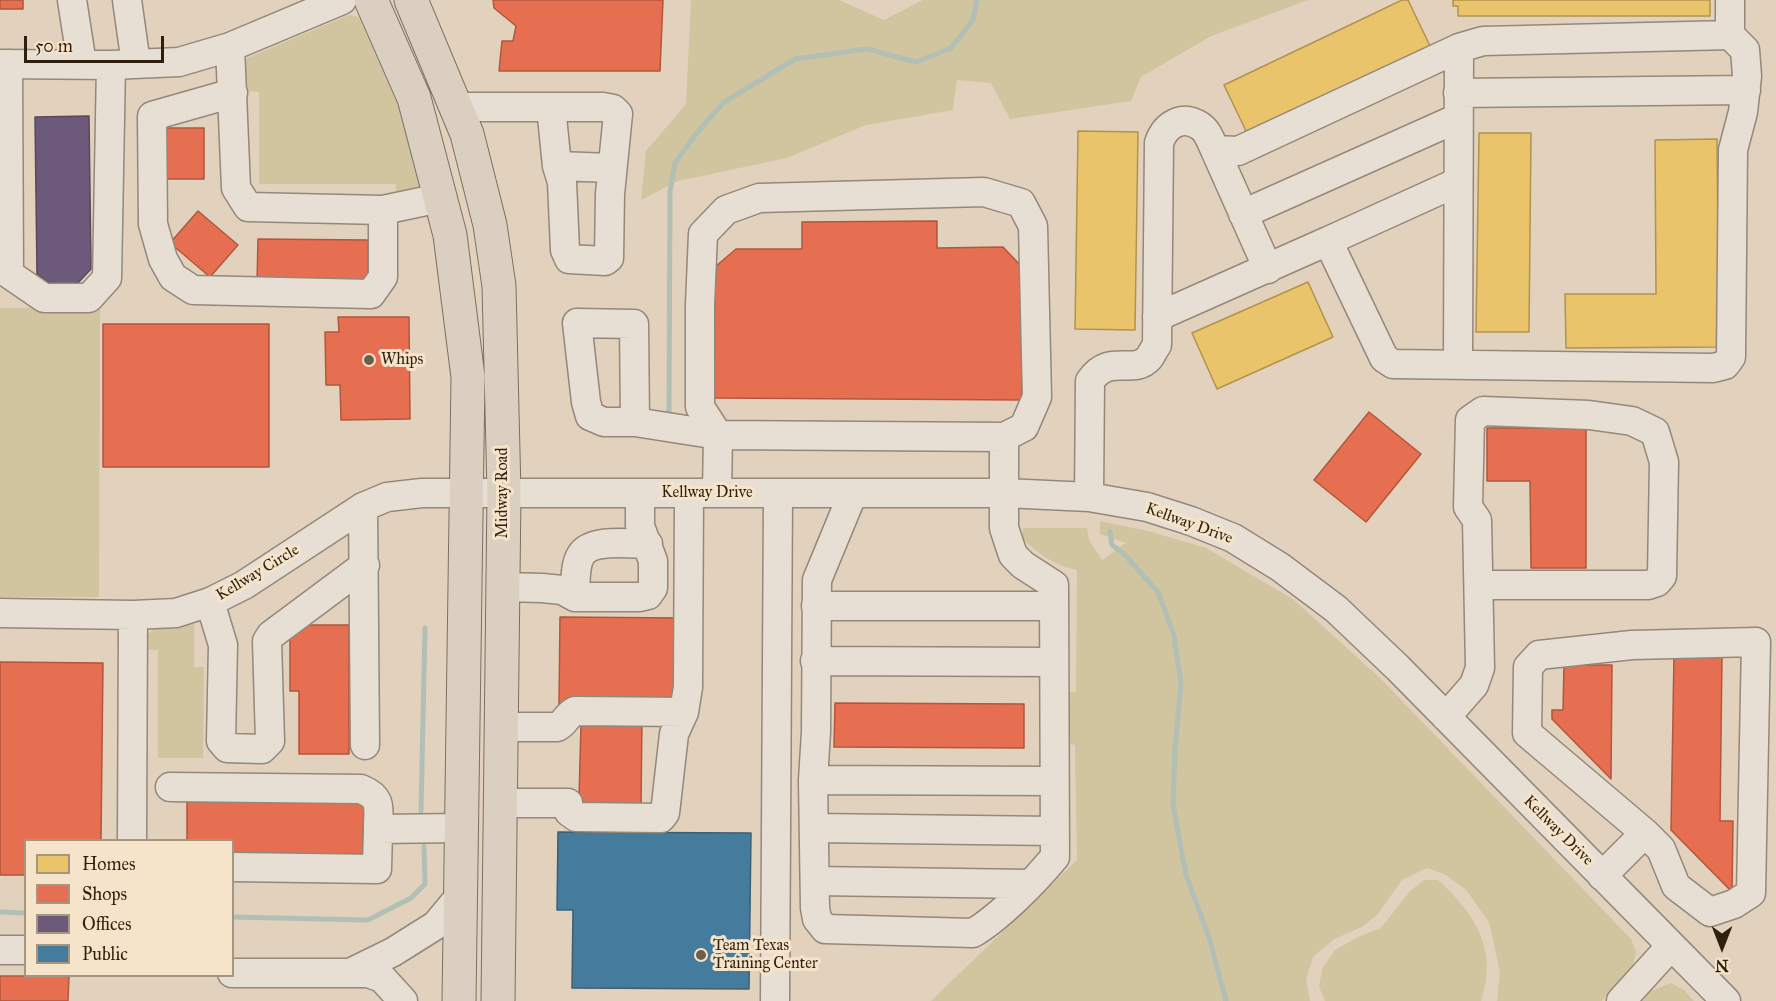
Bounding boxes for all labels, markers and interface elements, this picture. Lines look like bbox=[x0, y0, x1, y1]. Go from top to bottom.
scale bar bbox=[27, 24, 166, 62]
text: 50 m bbox=[35, 35, 73, 57]
place label: Whips bbox=[381, 350, 423, 370]
marker: Whips bbox=[362, 353, 376, 367]
street label: Midway Road bbox=[493, 448, 513, 538]
street label: Kellway Drive bbox=[661, 483, 753, 503]
street label: Kellway Drive bbox=[1143, 499, 1235, 549]
street label: Kellway Circle bbox=[213, 541, 303, 605]
street label: Kellway Drive bbox=[1519, 792, 1597, 870]
legend bbox=[24, 839, 234, 977]
text: Homes bbox=[82, 853, 136, 875]
text: Shops bbox=[82, 883, 127, 905]
text: Offices bbox=[82, 913, 132, 935]
north arrow bbox=[1692, 917, 1752, 977]
place label: Team Texas Training Center bbox=[713, 936, 818, 974]
text: Public bbox=[82, 943, 128, 965]
marker: Team Texas Training Center bbox=[694, 948, 708, 962]
text: N bbox=[1715, 956, 1729, 975]

